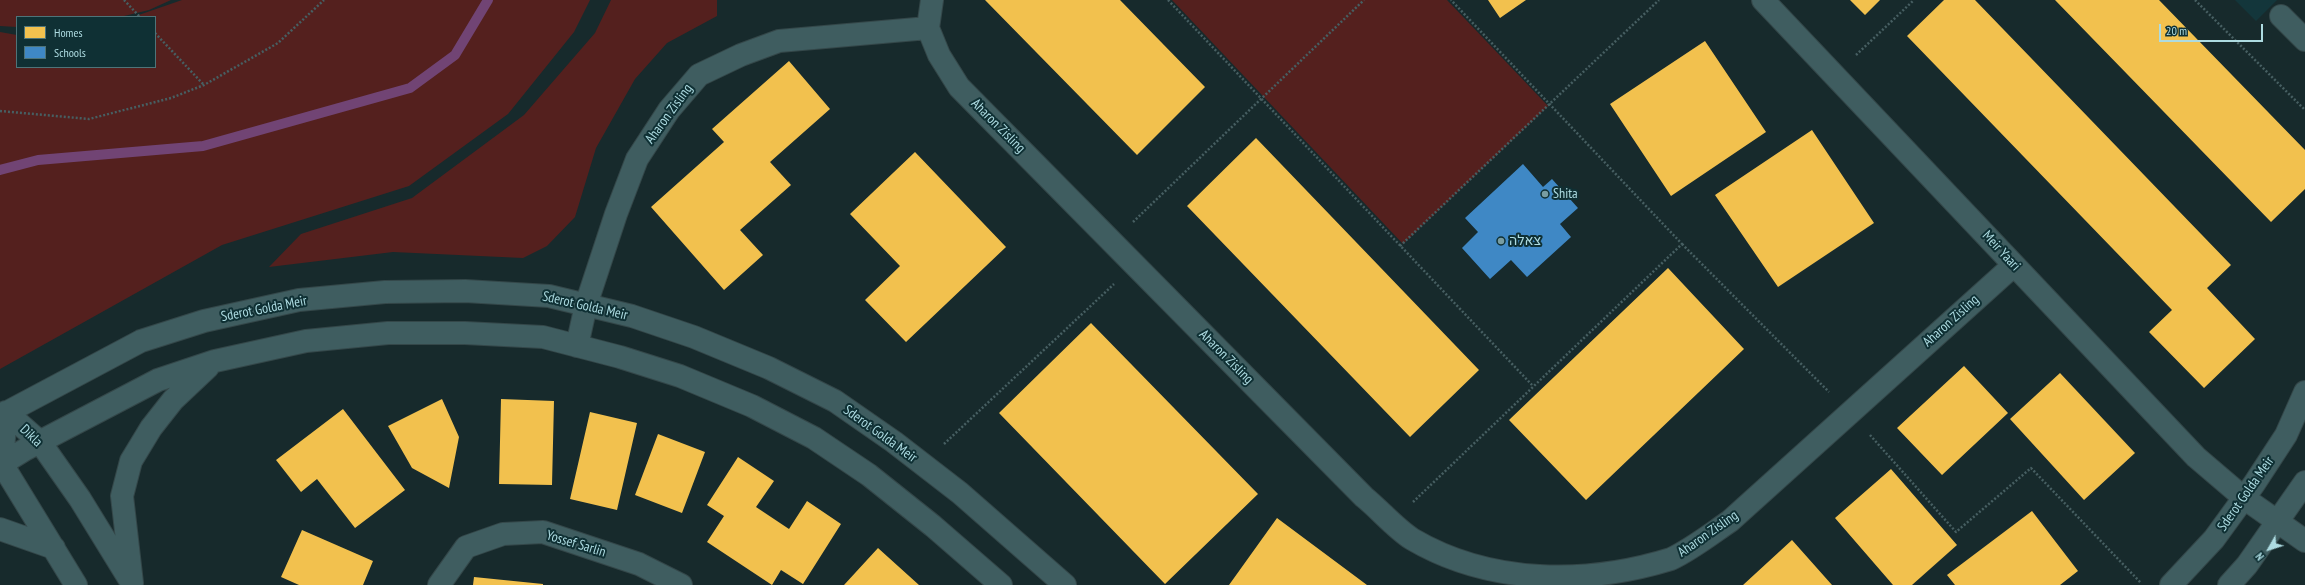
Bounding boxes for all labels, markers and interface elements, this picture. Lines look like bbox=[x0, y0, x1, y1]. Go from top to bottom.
legend bbox=[16, 16, 156, 68]
scale bar bbox=[2161, 16, 2265, 42]
text: 20 m bbox=[2166, 23, 2187, 38]
text: Homes bbox=[54, 25, 82, 40]
text: Schools bbox=[54, 45, 86, 60]
street label: Aharon Zisling bbox=[642, 81, 696, 147]
street label: Aharon Zisling bbox=[967, 95, 1029, 157]
place label: Shita bbox=[1553, 186, 1578, 202]
marker: Shita bbox=[1540, 189, 1550, 199]
street label: Meir Yaari bbox=[1978, 228, 2024, 274]
place label: צאלה bbox=[1509, 233, 1541, 249]
marker: צאלה bbox=[1496, 236, 1506, 246]
street label: Sderot Golda Meir bbox=[541, 288, 629, 324]
street label: Aharon Zisling bbox=[1919, 291, 1983, 351]
street label: Sderot Golda Meir bbox=[220, 292, 308, 326]
street label: Aharon Zisling bbox=[1195, 326, 1257, 388]
street label: Sderot Golda Meir bbox=[840, 402, 920, 466]
street label: Dikla bbox=[16, 421, 46, 451]
street label: Sderot Golda Meir bbox=[2214, 454, 2278, 534]
street label: Aharon Zisling bbox=[1675, 507, 1741, 561]
street label: Yossef Sarlin bbox=[544, 527, 608, 561]
north arrow bbox=[2249, 529, 2289, 569]
text: N bbox=[2252, 550, 2267, 563]

